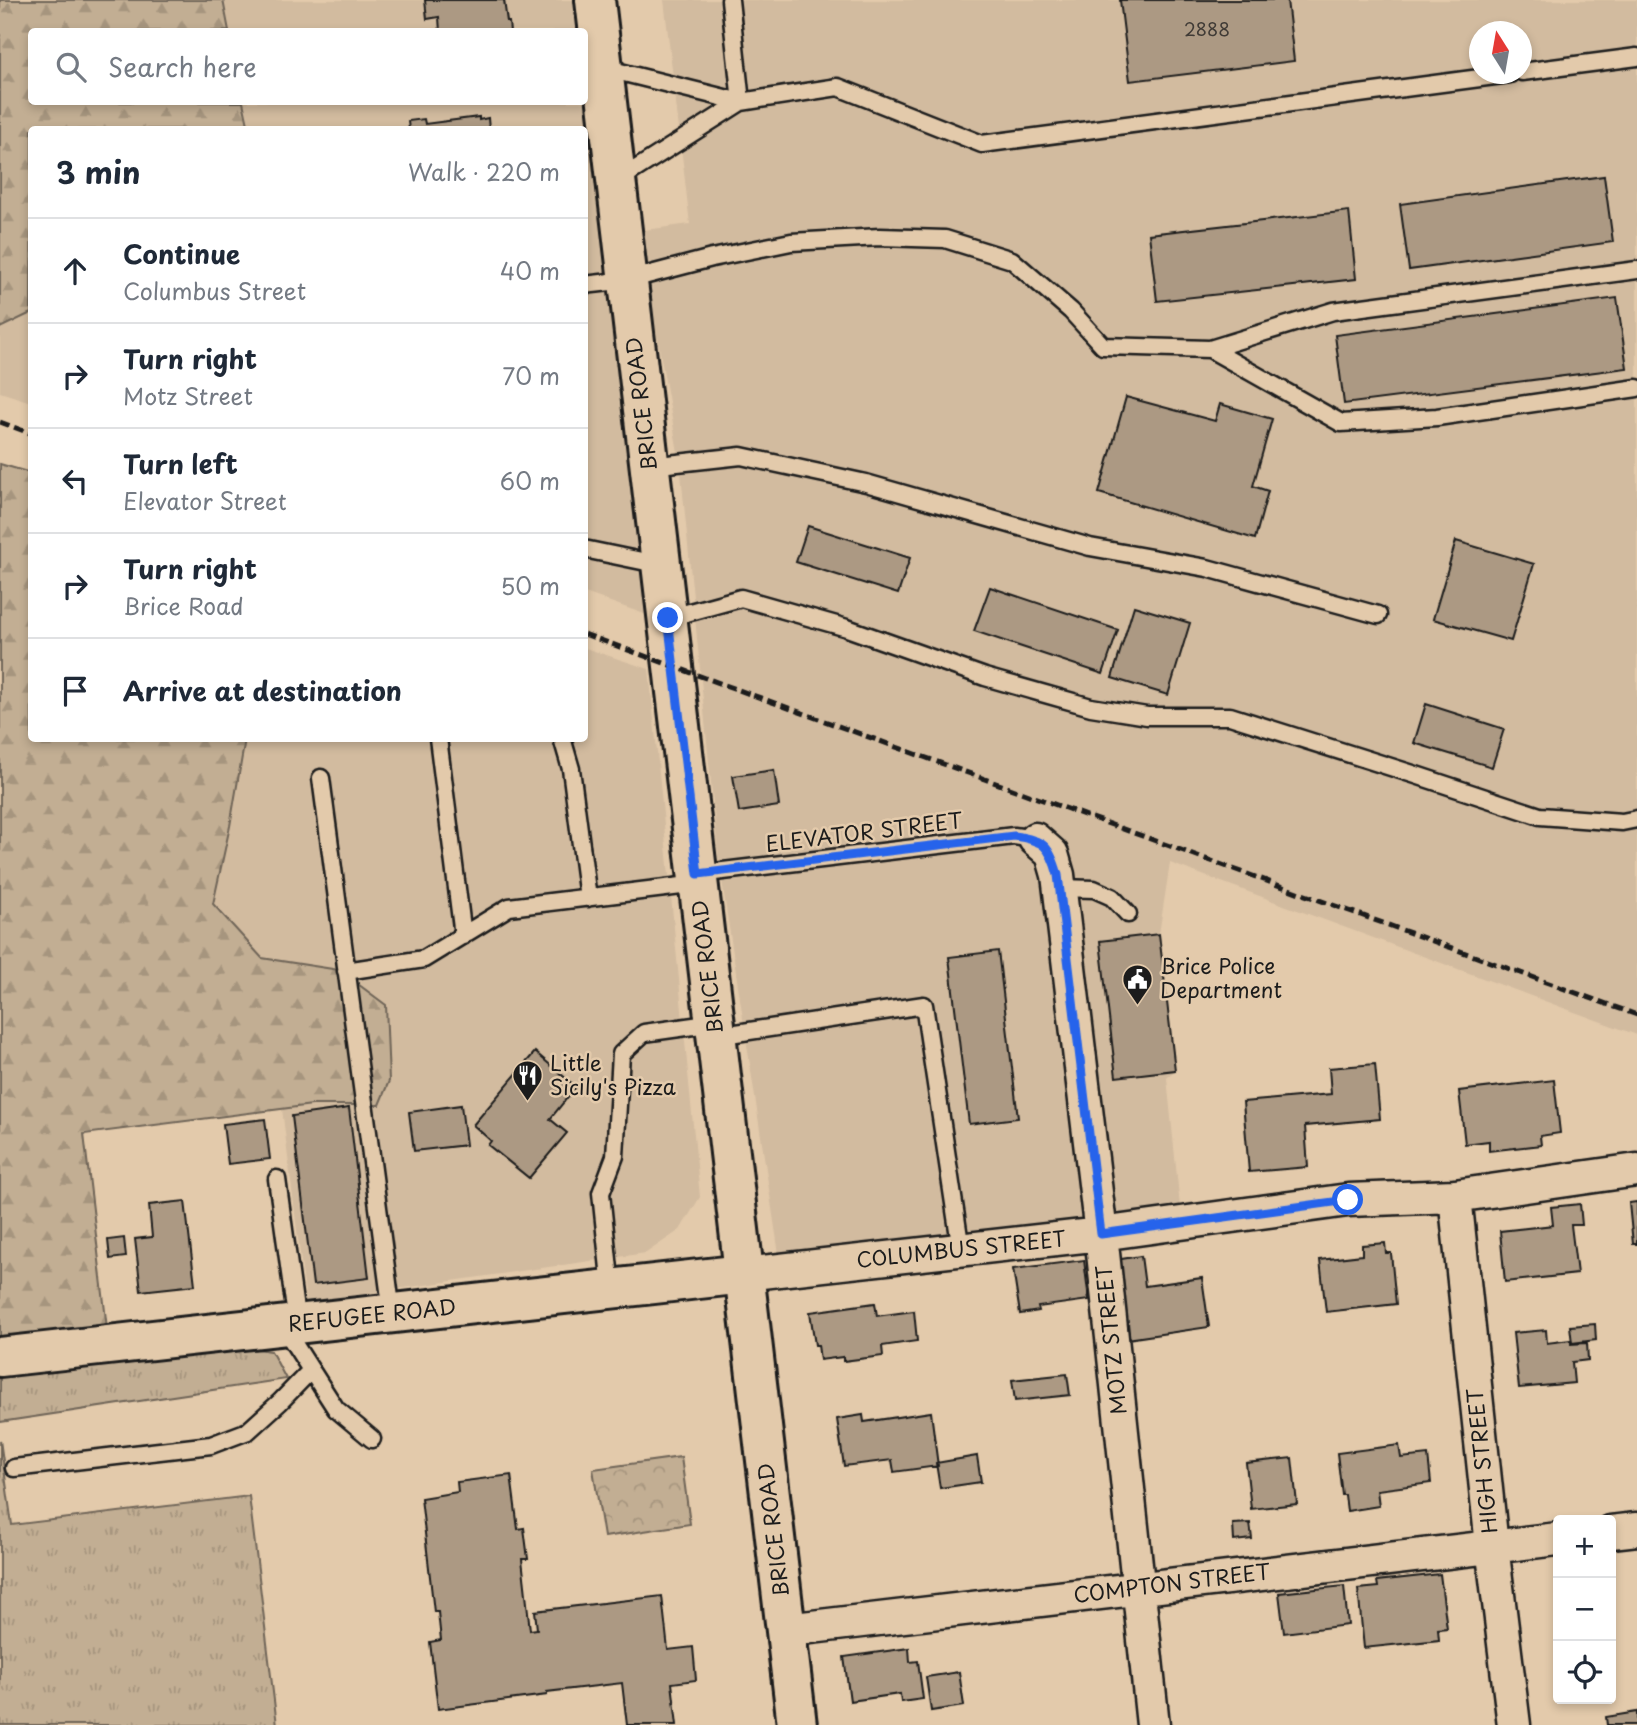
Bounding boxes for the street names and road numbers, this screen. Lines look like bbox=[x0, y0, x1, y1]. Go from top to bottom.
street label: BRICE ROAD bbox=[616, 336, 664, 473]
street label: ELEVATOR STREET bbox=[763, 803, 965, 859]
street label: BRICE ROAD bbox=[682, 899, 730, 1036]
street label: COLUMBUS STREET bbox=[855, 1221, 1067, 1275]
street label: MOTZ STREET bbox=[1086, 1264, 1134, 1416]
street label: REFUGEE ROAD bbox=[286, 1289, 457, 1339]
street label: HIGH STREET bbox=[1457, 1386, 1505, 1535]
street label: BRICE ROAD bbox=[748, 1462, 796, 1599]
street label: COMPTON STREET bbox=[1072, 1554, 1273, 1610]

